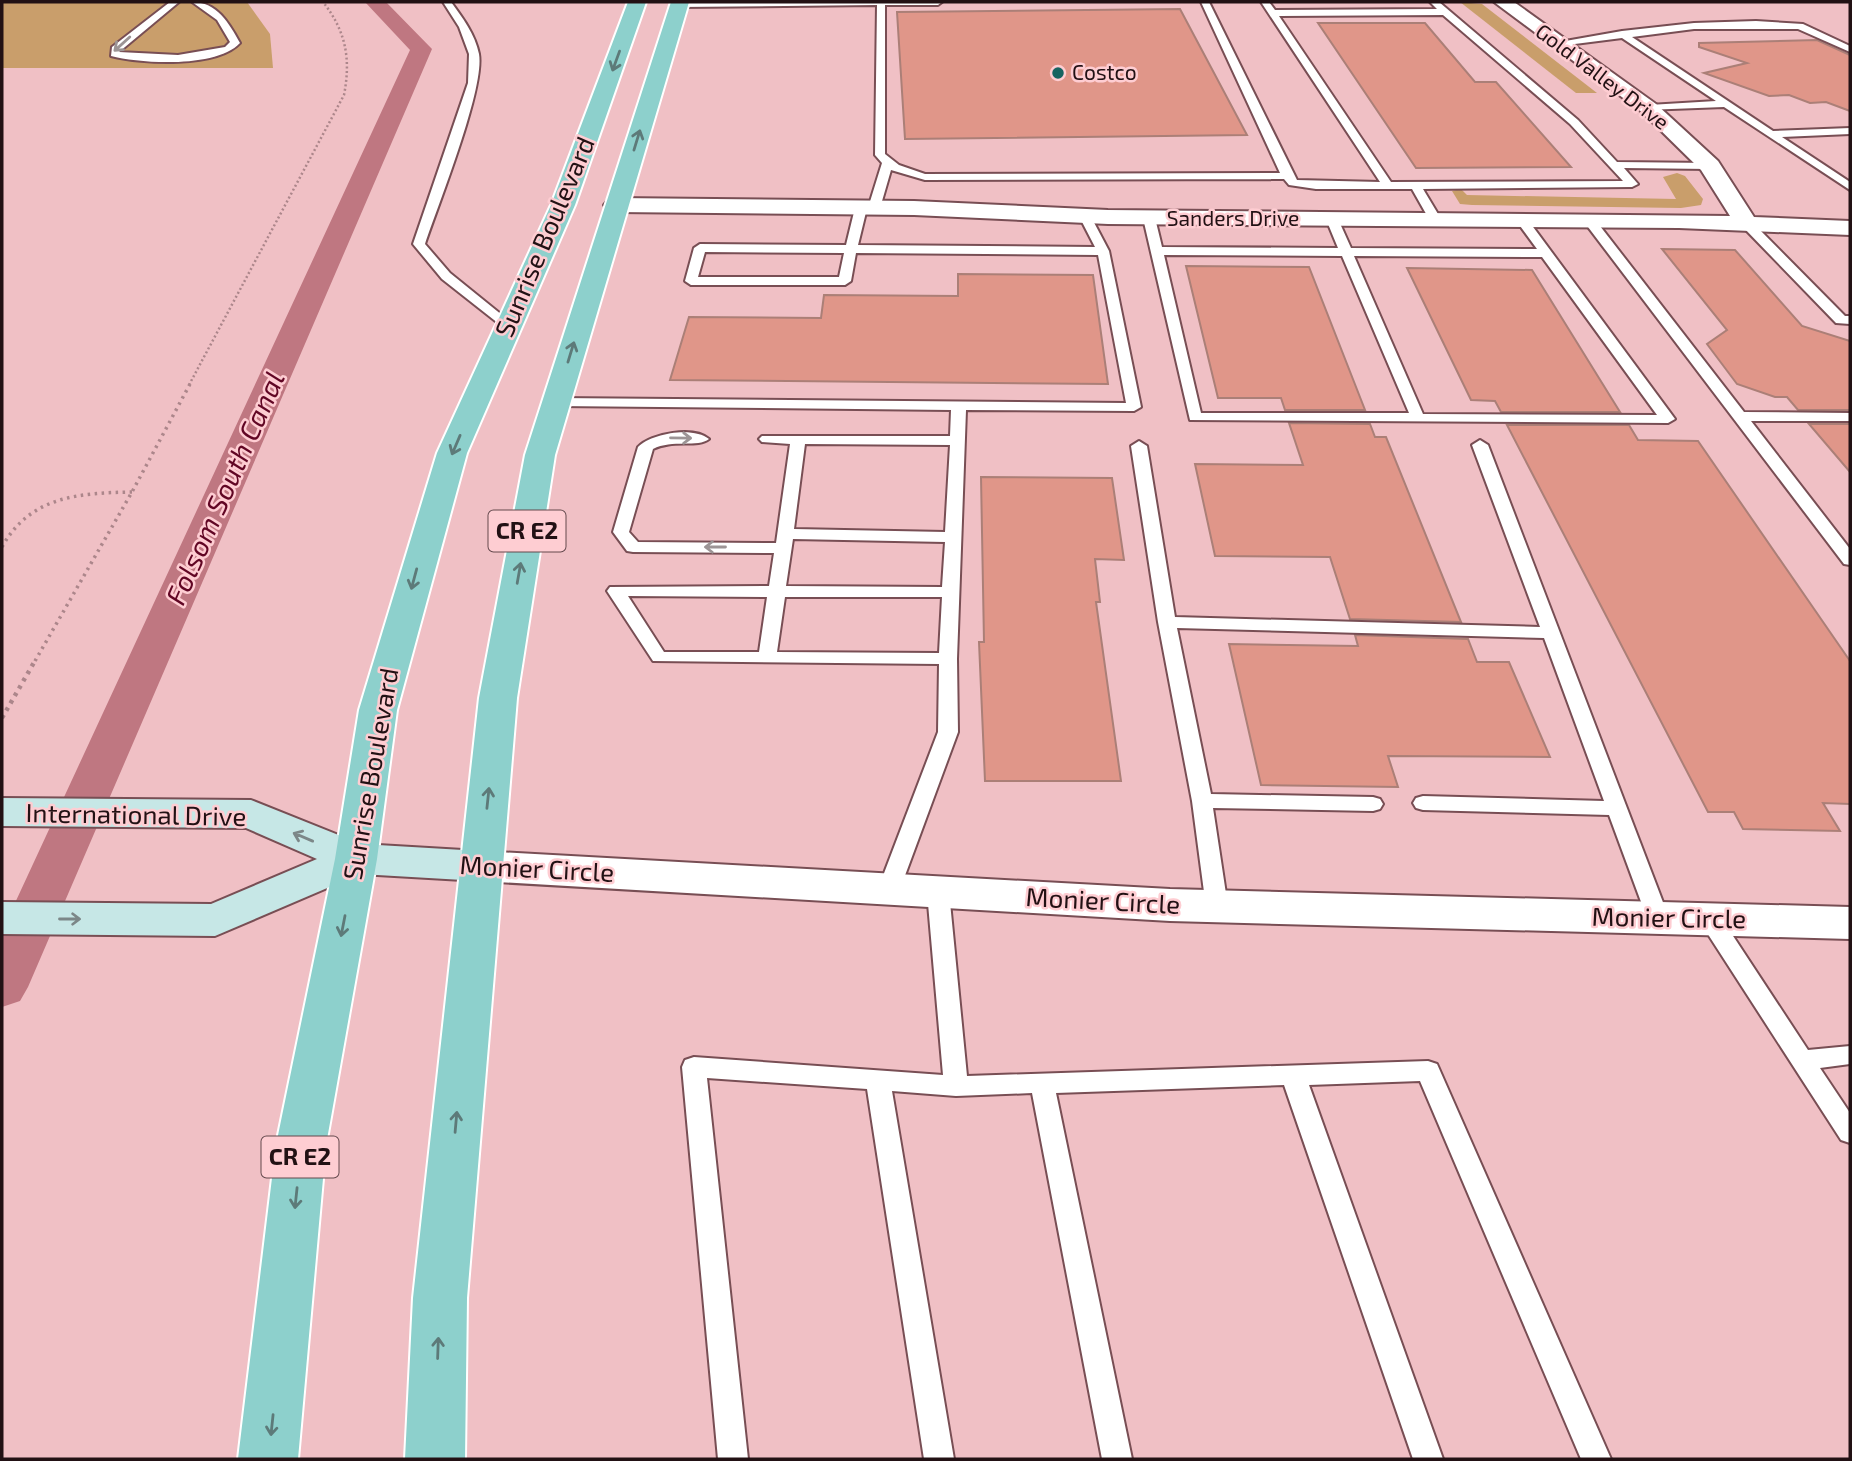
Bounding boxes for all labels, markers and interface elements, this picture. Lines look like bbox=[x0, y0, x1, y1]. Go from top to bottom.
street label: Gold Valley Drive bbox=[1531, 18, 1674, 134]
one-way arrow bbox=[113, 36, 131, 52]
one-way arrow bbox=[608, 49, 621, 71]
place label: Costco bbox=[1072, 59, 1137, 84]
marker: Costco bbox=[1050, 65, 1066, 81]
one-way arrow bbox=[631, 130, 644, 152]
street label: Sunrise Boulevard bbox=[487, 132, 600, 341]
street label: Sanders Drive bbox=[1167, 205, 1299, 230]
one-way arrow bbox=[566, 341, 579, 363]
water label: Folsom South Canal bbox=[157, 366, 291, 610]
one-way arrow bbox=[670, 431, 693, 445]
one-way arrow bbox=[449, 433, 462, 455]
road number: CR E2 bbox=[489, 510, 566, 552]
one-way arrow bbox=[704, 540, 727, 554]
one-way arrow bbox=[513, 562, 527, 585]
one-way arrow bbox=[407, 567, 420, 590]
street label: Sunrise Boulevard bbox=[336, 665, 403, 882]
one-way arrow bbox=[481, 787, 494, 810]
street label: International Drive bbox=[25, 796, 247, 831]
one-way arrow bbox=[293, 829, 315, 842]
street label: Monier Circle bbox=[459, 848, 615, 887]
street label: Monier Circle bbox=[1025, 880, 1181, 919]
street label: Monier Circle bbox=[1592, 900, 1747, 933]
one-way arrow bbox=[58, 912, 81, 926]
one-way arrow bbox=[336, 914, 349, 937]
one-way arrow bbox=[450, 1111, 463, 1134]
road number: CR E2 bbox=[262, 1136, 338, 1177]
one-way arrow bbox=[289, 1187, 302, 1209]
one-way arrow bbox=[432, 1337, 445, 1360]
one-way arrow bbox=[265, 1413, 278, 1435]

